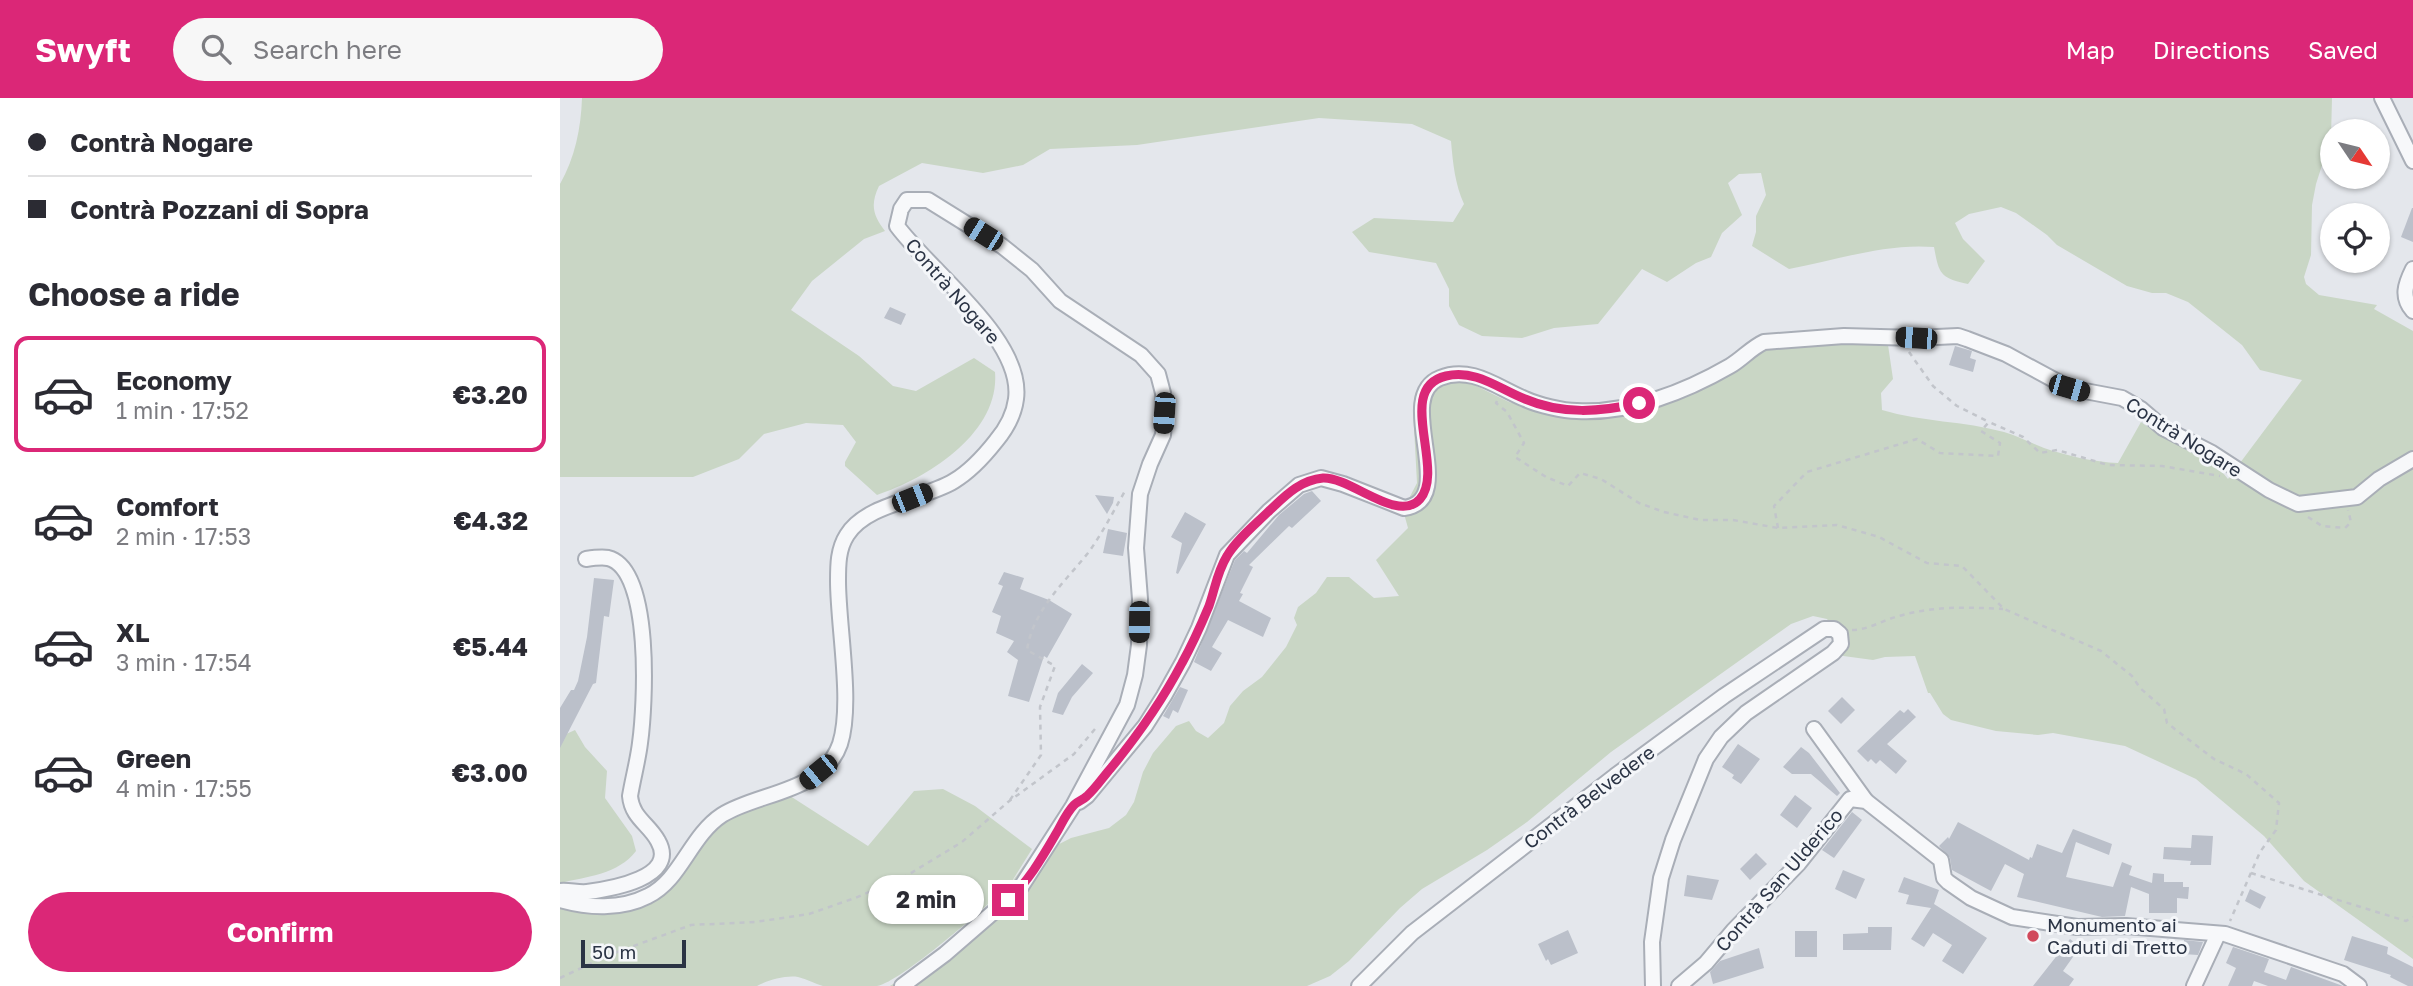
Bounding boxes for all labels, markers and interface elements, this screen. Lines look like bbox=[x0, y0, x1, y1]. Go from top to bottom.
search box bbox=[173, 18, 663, 81]
text: Swyft bbox=[35, 30, 131, 69]
icon: search bbox=[197, 30, 235, 68]
text: Search here bbox=[253, 34, 402, 65]
text: Map bbox=[2066, 35, 2115, 64]
text: Directions bbox=[2153, 35, 2270, 64]
text: Saved bbox=[2308, 35, 2378, 64]
north arrow bbox=[2320, 119, 2390, 189]
map controls bbox=[2320, 119, 2390, 273]
text: Contrà Nogare bbox=[70, 127, 253, 158]
text: Contrà Pozzani di Sopra bbox=[70, 194, 369, 225]
button: locate bbox=[2320, 203, 2390, 273]
car bbox=[960, 214, 1007, 254]
street label: Contrà Nogare bbox=[901, 233, 1006, 348]
text: Choose a ride bbox=[28, 275, 240, 313]
car bbox=[1895, 326, 1938, 350]
icon: car bbox=[32, 363, 95, 426]
text: Economy bbox=[116, 365, 232, 396]
car bbox=[2046, 372, 2093, 404]
text: €3.20 bbox=[453, 379, 528, 410]
route start bbox=[1623, 387, 1655, 419]
car bbox=[1153, 391, 1176, 435]
street label: Contrà Nogare bbox=[2122, 392, 2247, 481]
text: 1 min · 17:52 bbox=[116, 396, 249, 424]
car bbox=[889, 480, 936, 516]
icon: car bbox=[32, 489, 95, 552]
text: Comfort bbox=[116, 491, 219, 522]
text: €4.32 bbox=[453, 505, 528, 536]
text: 2 min · 17:53 bbox=[116, 522, 251, 550]
car bbox=[1129, 601, 1150, 643]
icon: car bbox=[32, 615, 95, 678]
text: XL bbox=[116, 617, 150, 648]
text: €5.44 bbox=[453, 631, 528, 662]
text: 3 min · 17:54 bbox=[116, 648, 252, 676]
street label: Contrà Belvedere bbox=[1519, 740, 1659, 853]
icon: car bbox=[32, 741, 95, 804]
text: Green bbox=[116, 743, 191, 774]
car bbox=[796, 751, 841, 793]
text: €3.00 bbox=[452, 757, 528, 788]
text: 4 min · 17:55 bbox=[116, 774, 252, 802]
street label: Contrà San Ulderico bbox=[1710, 803, 1847, 956]
callout: 2 min bbox=[868, 876, 984, 924]
route end bbox=[992, 884, 1024, 916]
text: 2 min bbox=[896, 885, 956, 913]
button: Confirm bbox=[28, 892, 532, 972]
place label: Monumento ai Caduti di Tretto bbox=[2047, 913, 2188, 958]
marker: Monumento ai Caduti di Tretto bbox=[2025, 928, 2041, 944]
scale bar bbox=[581, 937, 686, 969]
text: 50 m bbox=[592, 940, 636, 963]

